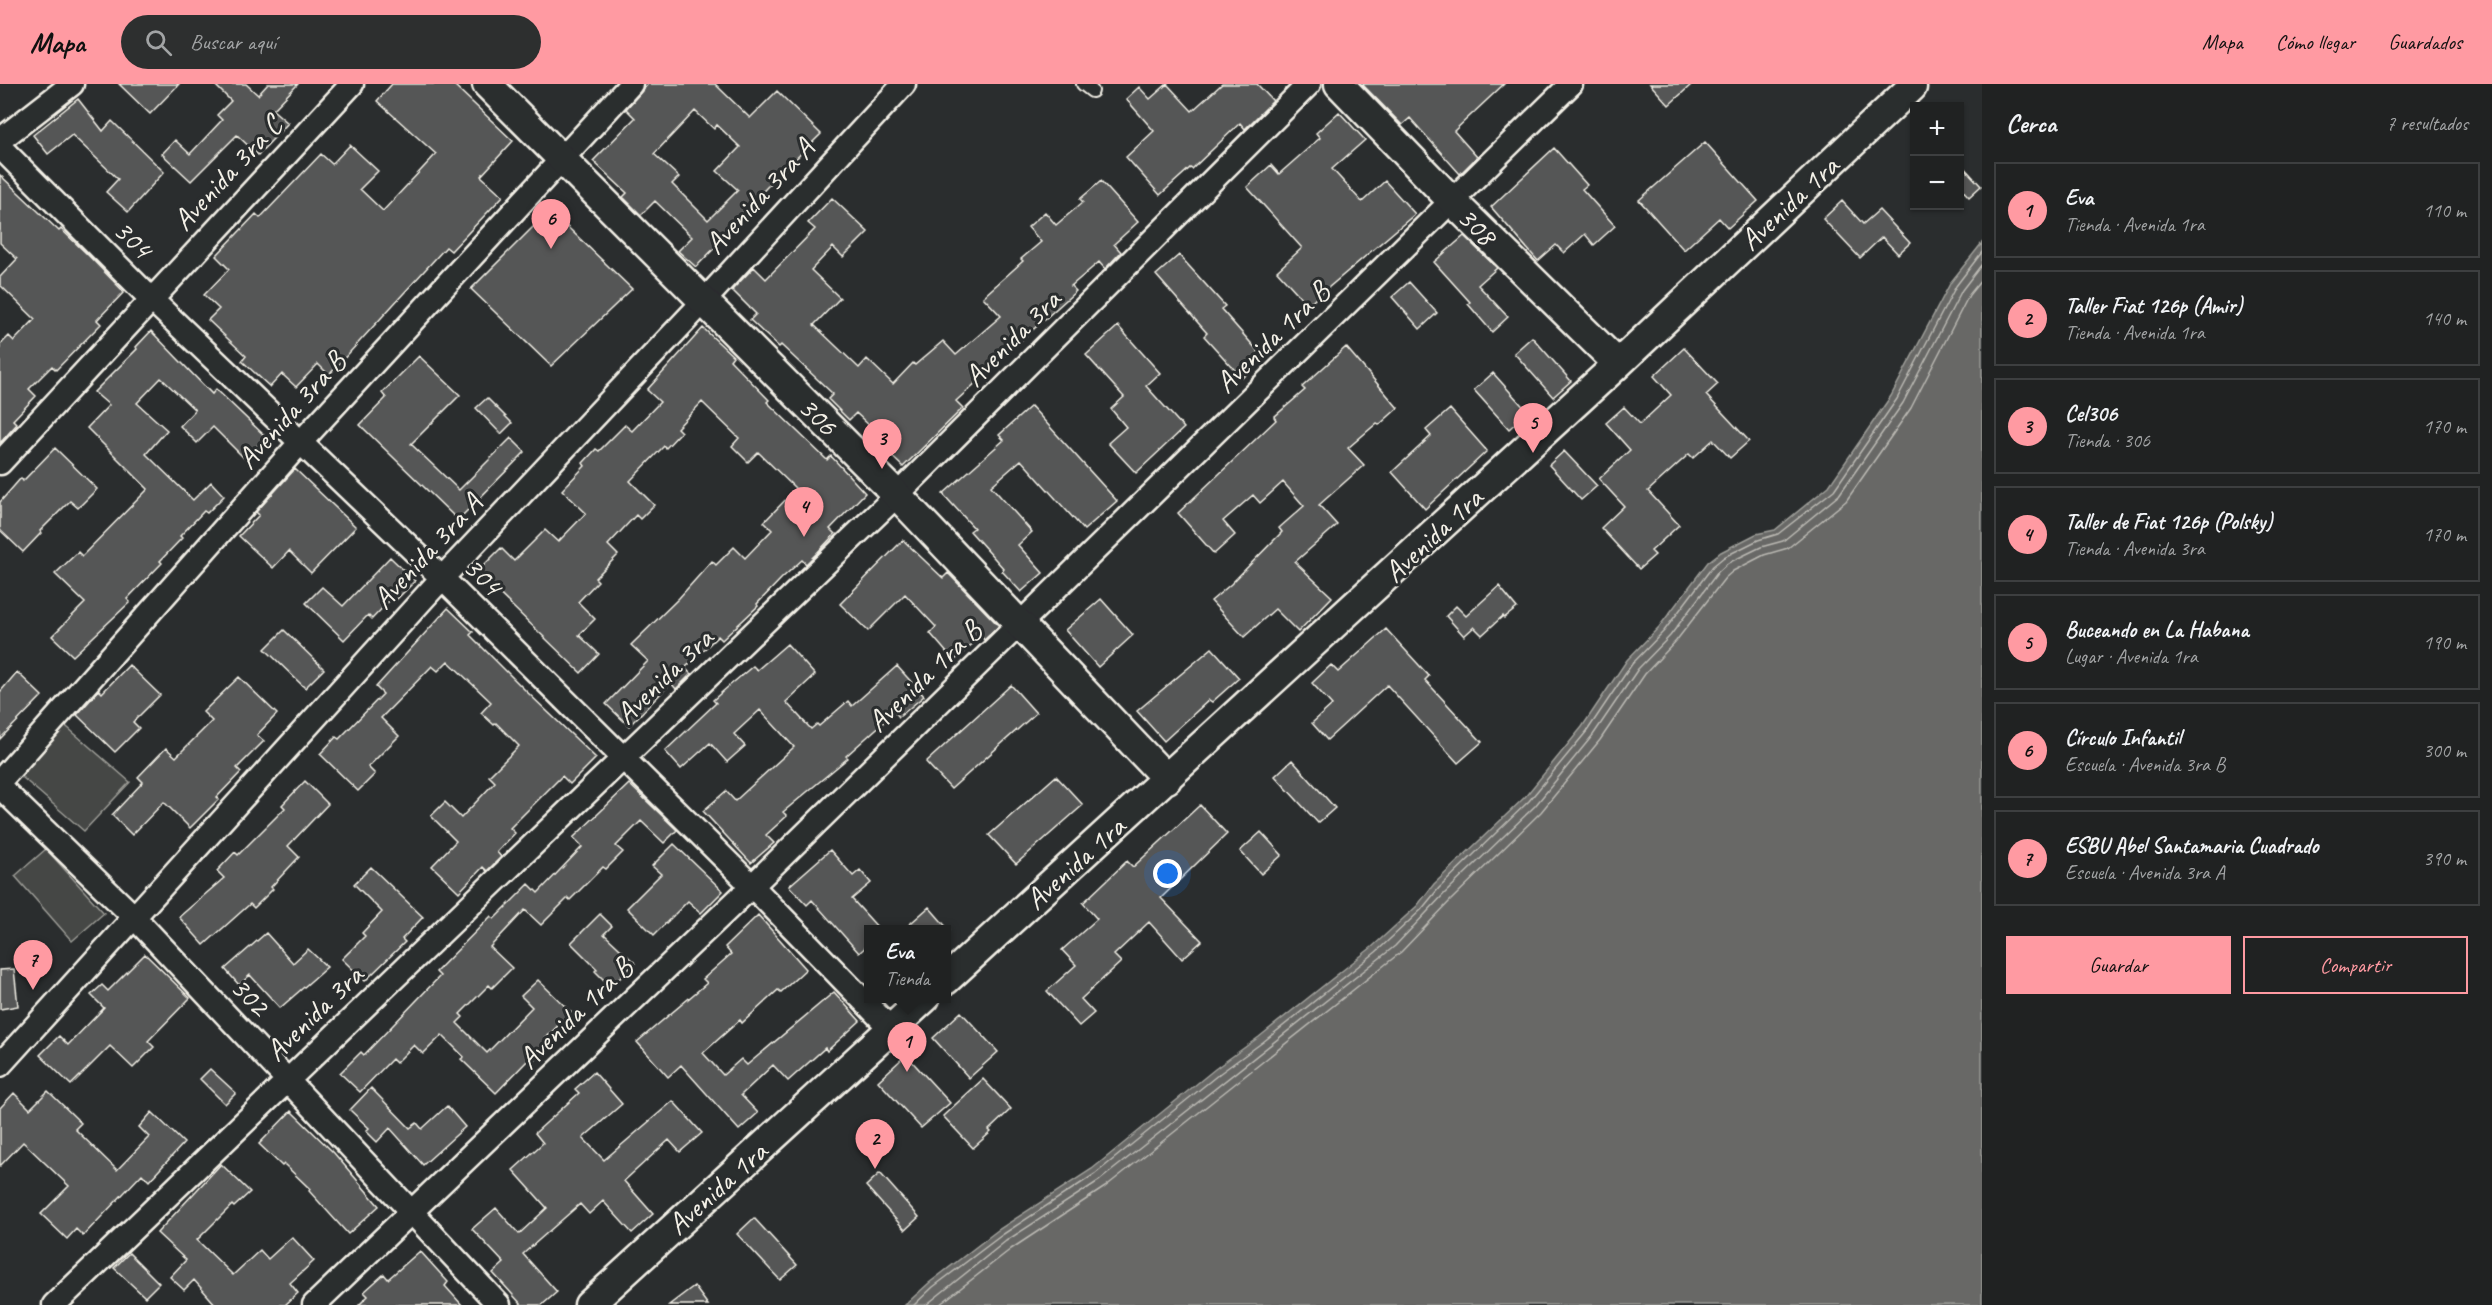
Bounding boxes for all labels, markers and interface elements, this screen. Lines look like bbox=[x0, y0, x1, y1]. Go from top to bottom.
search box bbox=[121, 15, 541, 69]
text: Mapa bbox=[30, 25, 85, 60]
icon: search bbox=[142, 26, 175, 59]
text: Buscar aquí bbox=[190, 28, 276, 56]
text: Mapa bbox=[2202, 29, 2243, 55]
text: Cómo llegar bbox=[2276, 29, 2355, 55]
text: Guardados bbox=[2388, 29, 2462, 55]
map controls bbox=[1910, 102, 1964, 210]
button: + bbox=[1910, 102, 1964, 156]
street label: Avenida 3ra C bbox=[164, 105, 292, 239]
text: Cerca bbox=[2006, 107, 2056, 140]
text: 7 resultados bbox=[2386, 111, 2468, 136]
street label: Avenida 3ra A bbox=[696, 129, 824, 262]
street label: Avenida 1ra bbox=[1731, 146, 1848, 259]
button: − bbox=[1910, 156, 1964, 210]
text: Eva bbox=[2065, 184, 2093, 212]
street label: 308 bbox=[1449, 198, 1507, 256]
text: 1 bbox=[2023, 198, 2032, 223]
text: 110 m bbox=[2423, 198, 2466, 223]
pin: 6 bbox=[532, 200, 570, 249]
street label: 304 bbox=[105, 211, 163, 269]
text: Tienda · Avenida 1ra bbox=[2065, 212, 2204, 237]
street label: Avenida 1ra B bbox=[1207, 271, 1339, 401]
street label: Avenida 3ra bbox=[955, 280, 1070, 395]
text: Taller Fiat 126p (Amir) bbox=[2065, 292, 2243, 320]
text: 2 bbox=[2023, 306, 2032, 331]
text: 140 m bbox=[2423, 306, 2466, 331]
text: Tienda · Avenida 1ra bbox=[2065, 320, 2204, 345]
street label: Avenida 3ra B bbox=[228, 342, 355, 477]
street label: 306 bbox=[790, 388, 847, 445]
text: Cel306 bbox=[2065, 400, 2117, 428]
pin: 5 bbox=[1514, 404, 1552, 453]
text: 3 bbox=[2023, 414, 2032, 439]
text: 170 m bbox=[2423, 414, 2466, 439]
pin: 3 bbox=[862, 420, 902, 469]
text: Tienda · 306 bbox=[2065, 428, 2150, 453]
street label: Avenida 1ra bbox=[1375, 478, 1492, 591]
street label: Avenida 3ra A bbox=[364, 484, 492, 617]
pin: 4 bbox=[784, 488, 824, 537]
text: Taller de Fiat 126p (Polsky) bbox=[2065, 508, 2273, 536]
text: 4 bbox=[2023, 522, 2032, 547]
text: 170 m bbox=[2423, 522, 2466, 547]
text: Tienda · Avenida 3ra bbox=[2065, 536, 2204, 561]
street label: 304 bbox=[455, 548, 513, 606]
street label: Avenida 1ra B bbox=[859, 610, 991, 740]
text: Buceando en La Habana bbox=[2065, 616, 2249, 644]
street label: Avenida 3ra bbox=[607, 619, 723, 732]
text: 5 bbox=[2023, 630, 2032, 655]
text: 190 m bbox=[2423, 630, 2466, 655]
text: Lugar · Avenida 1ra bbox=[2065, 644, 2197, 669]
text: Círculo Infantil bbox=[2065, 724, 2181, 752]
text: 6 bbox=[2023, 738, 2032, 763]
text: 300 m bbox=[2423, 738, 2466, 763]
text: Escuela · Avenida 3ra B bbox=[2065, 752, 2225, 777]
street label: Avenida 1ra bbox=[1017, 807, 1135, 918]
text: ESBU Abel Santamaria Cuadrado bbox=[2065, 832, 2319, 860]
text: 7 bbox=[2023, 846, 2032, 871]
text: 390 m bbox=[2423, 846, 2466, 871]
your location bbox=[1153, 859, 1182, 888]
text: Escuela · Avenida 3ra A bbox=[2065, 860, 2225, 885]
popup bbox=[864, 925, 951, 1003]
button: Guardar bbox=[2006, 936, 2231, 994]
button: Compartir bbox=[2243, 936, 2468, 994]
text: Eva bbox=[885, 938, 914, 966]
pin: 7 bbox=[14, 940, 52, 990]
street label: Avenida 1ra B bbox=[510, 947, 642, 1077]
street label: Avenida 3ra bbox=[257, 956, 373, 1069]
text: Tienda bbox=[885, 966, 930, 991]
street label: 302 bbox=[222, 968, 279, 1026]
pin: 1 bbox=[888, 1022, 926, 1072]
pin: 2 bbox=[856, 1120, 894, 1169]
street label: Avenida 1ra bbox=[659, 1132, 777, 1243]

